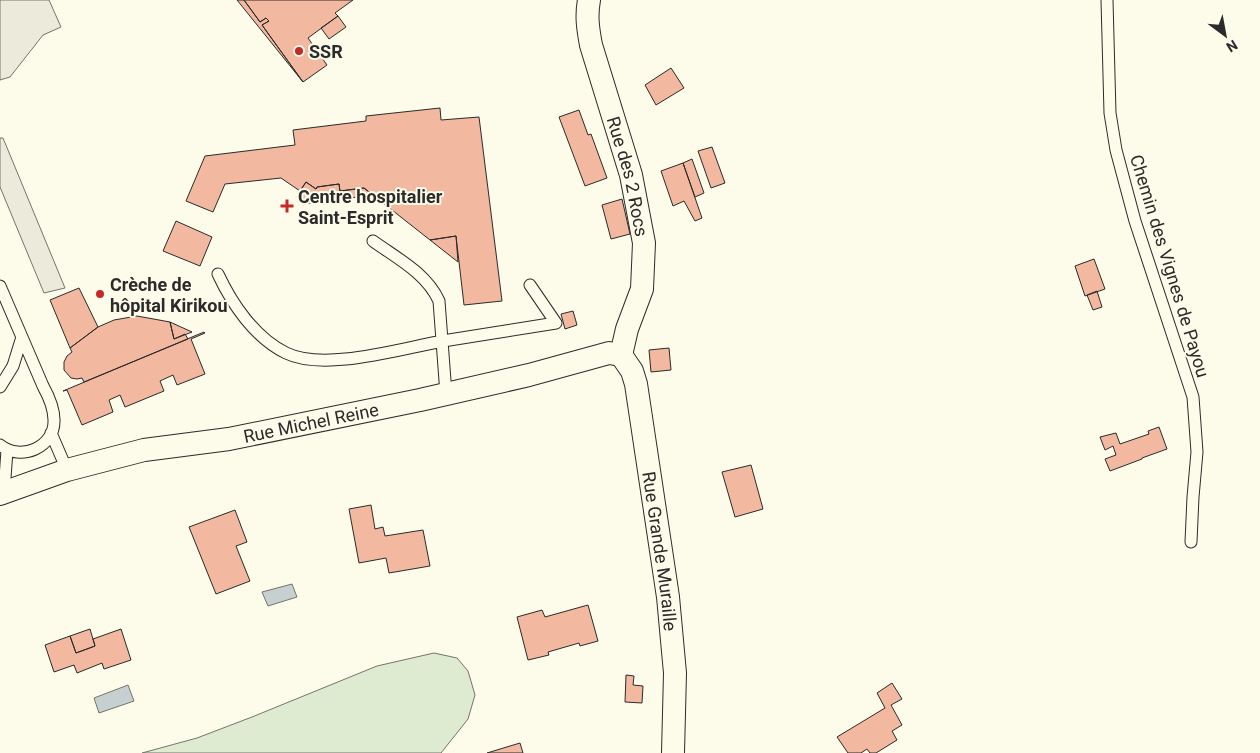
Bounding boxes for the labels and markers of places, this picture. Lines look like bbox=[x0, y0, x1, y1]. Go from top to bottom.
place label: SSR bbox=[309, 41, 343, 62]
marker: SSR bbox=[293, 45, 305, 57]
place label: Centre hospitalier Saint-Esprit bbox=[298, 186, 443, 228]
marker: Centre hospitalier Saint-Esprit bbox=[280, 199, 294, 213]
place label: Crèche de hôpital Kirikou bbox=[110, 274, 228, 316]
marker: Crèche de hôpital Kirikou bbox=[94, 288, 106, 300]

